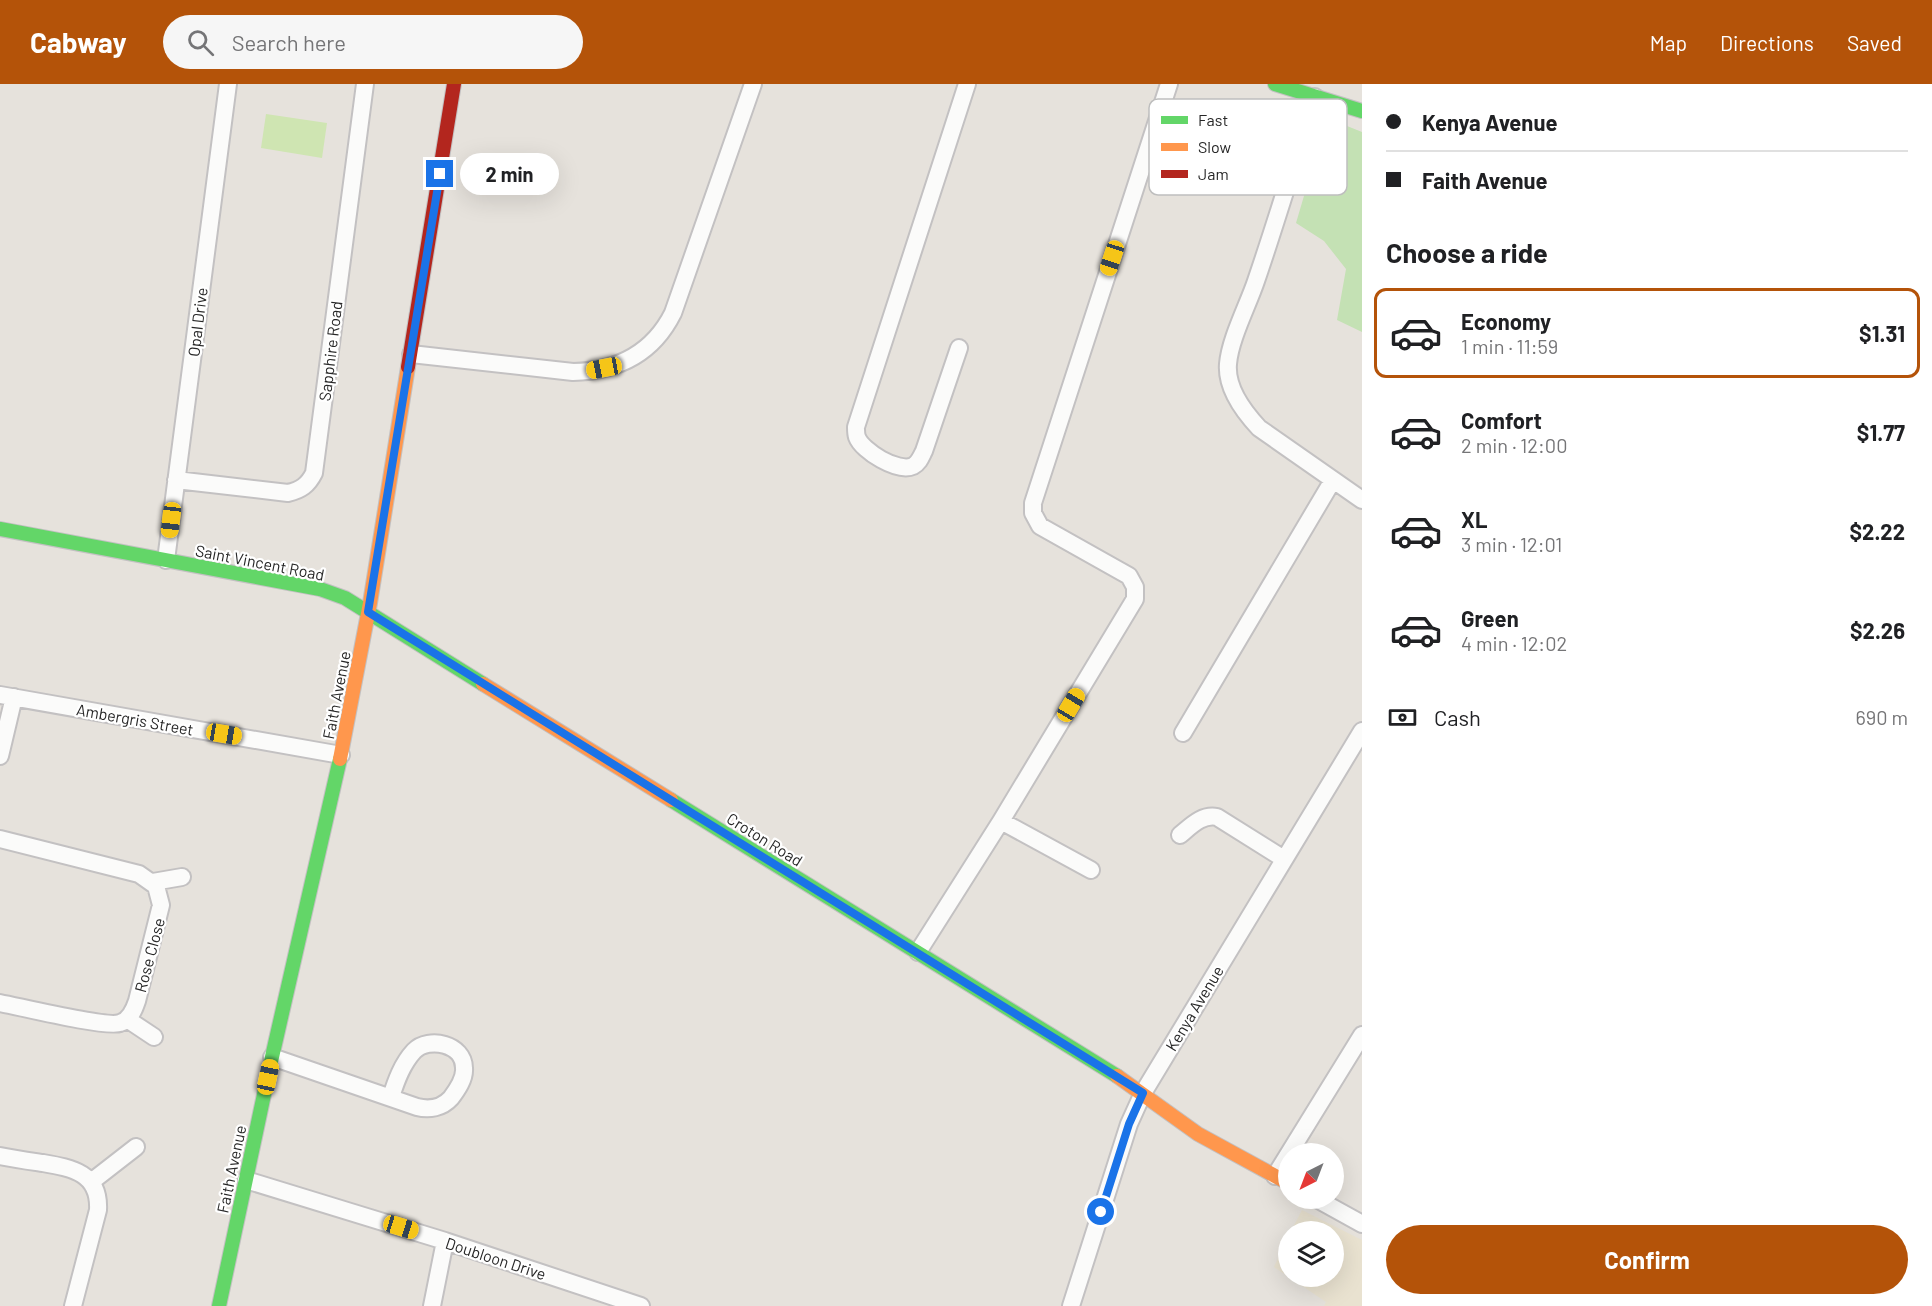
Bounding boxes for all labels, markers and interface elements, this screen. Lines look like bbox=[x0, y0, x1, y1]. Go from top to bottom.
search box bbox=[163, 15, 583, 69]
text: Cabway bbox=[30, 25, 127, 59]
icon: search bbox=[184, 26, 217, 59]
text: Search here bbox=[232, 29, 346, 55]
text: Map bbox=[1650, 30, 1687, 55]
text: Directions bbox=[1720, 30, 1814, 55]
text: Saved bbox=[1847, 30, 1902, 55]
legend bbox=[1149, 99, 1347, 195]
text: Kenya Avenue bbox=[1422, 109, 1557, 135]
text: Fast bbox=[1198, 110, 1228, 129]
text: Slow bbox=[1198, 137, 1231, 156]
callout: 2 min bbox=[461, 153, 560, 195]
route end bbox=[426, 160, 453, 187]
text: 2 min bbox=[486, 162, 533, 186]
text: Jam bbox=[1198, 164, 1229, 183]
text: Faith Avenue bbox=[1422, 167, 1548, 193]
text: Choose a ride bbox=[1386, 236, 1548, 268]
car bbox=[1098, 238, 1126, 278]
street label: Opal Drive bbox=[183, 286, 211, 358]
street label: Sapphire Road bbox=[314, 300, 346, 402]
icon: car bbox=[1389, 306, 1443, 360]
text: Economy bbox=[1461, 308, 1551, 334]
text: $1.31 bbox=[1859, 320, 1905, 346]
text: 1 min · 11:59 bbox=[1461, 334, 1558, 358]
car bbox=[585, 356, 623, 380]
icon: car bbox=[1389, 405, 1443, 459]
text: Comfort bbox=[1461, 407, 1542, 433]
text: $1.77 bbox=[1857, 419, 1905, 445]
text: 2 min · 12:00 bbox=[1461, 433, 1567, 457]
car bbox=[160, 501, 182, 539]
icon: car bbox=[1389, 504, 1443, 558]
text: XL bbox=[1461, 506, 1487, 532]
text: $2.22 bbox=[1850, 518, 1905, 544]
text: 3 min · 12:01 bbox=[1461, 532, 1562, 556]
street label: Saint Vincent Road bbox=[194, 540, 326, 584]
icon: car bbox=[1389, 603, 1443, 657]
text: Green bbox=[1461, 605, 1519, 631]
text: $2.26 bbox=[1850, 617, 1905, 643]
text: 4 min · 12:02 bbox=[1461, 631, 1567, 655]
street label: Faith Avenue bbox=[318, 649, 354, 741]
car bbox=[1054, 685, 1088, 725]
street label: Ambergris Street bbox=[75, 699, 195, 739]
icon: cash bbox=[1386, 701, 1419, 734]
text: Cash bbox=[1434, 704, 1481, 730]
text: 690 m bbox=[1855, 705, 1908, 729]
car bbox=[205, 722, 243, 746]
street label: Croton Road bbox=[724, 808, 806, 870]
street label: Rose Close bbox=[130, 916, 168, 994]
street label: Kenya Avenue bbox=[1161, 962, 1227, 1054]
car bbox=[255, 1058, 281, 1096]
street label: Faith Avenue bbox=[212, 1123, 250, 1215]
north arrow bbox=[1278, 1143, 1344, 1209]
map controls bbox=[1278, 1143, 1344, 1287]
route start bbox=[1087, 1198, 1114, 1225]
car bbox=[381, 1213, 421, 1241]
button: layers bbox=[1278, 1221, 1344, 1287]
button: Confirm bbox=[1386, 1225, 1908, 1294]
street label: Doubloon Drive bbox=[443, 1233, 549, 1283]

